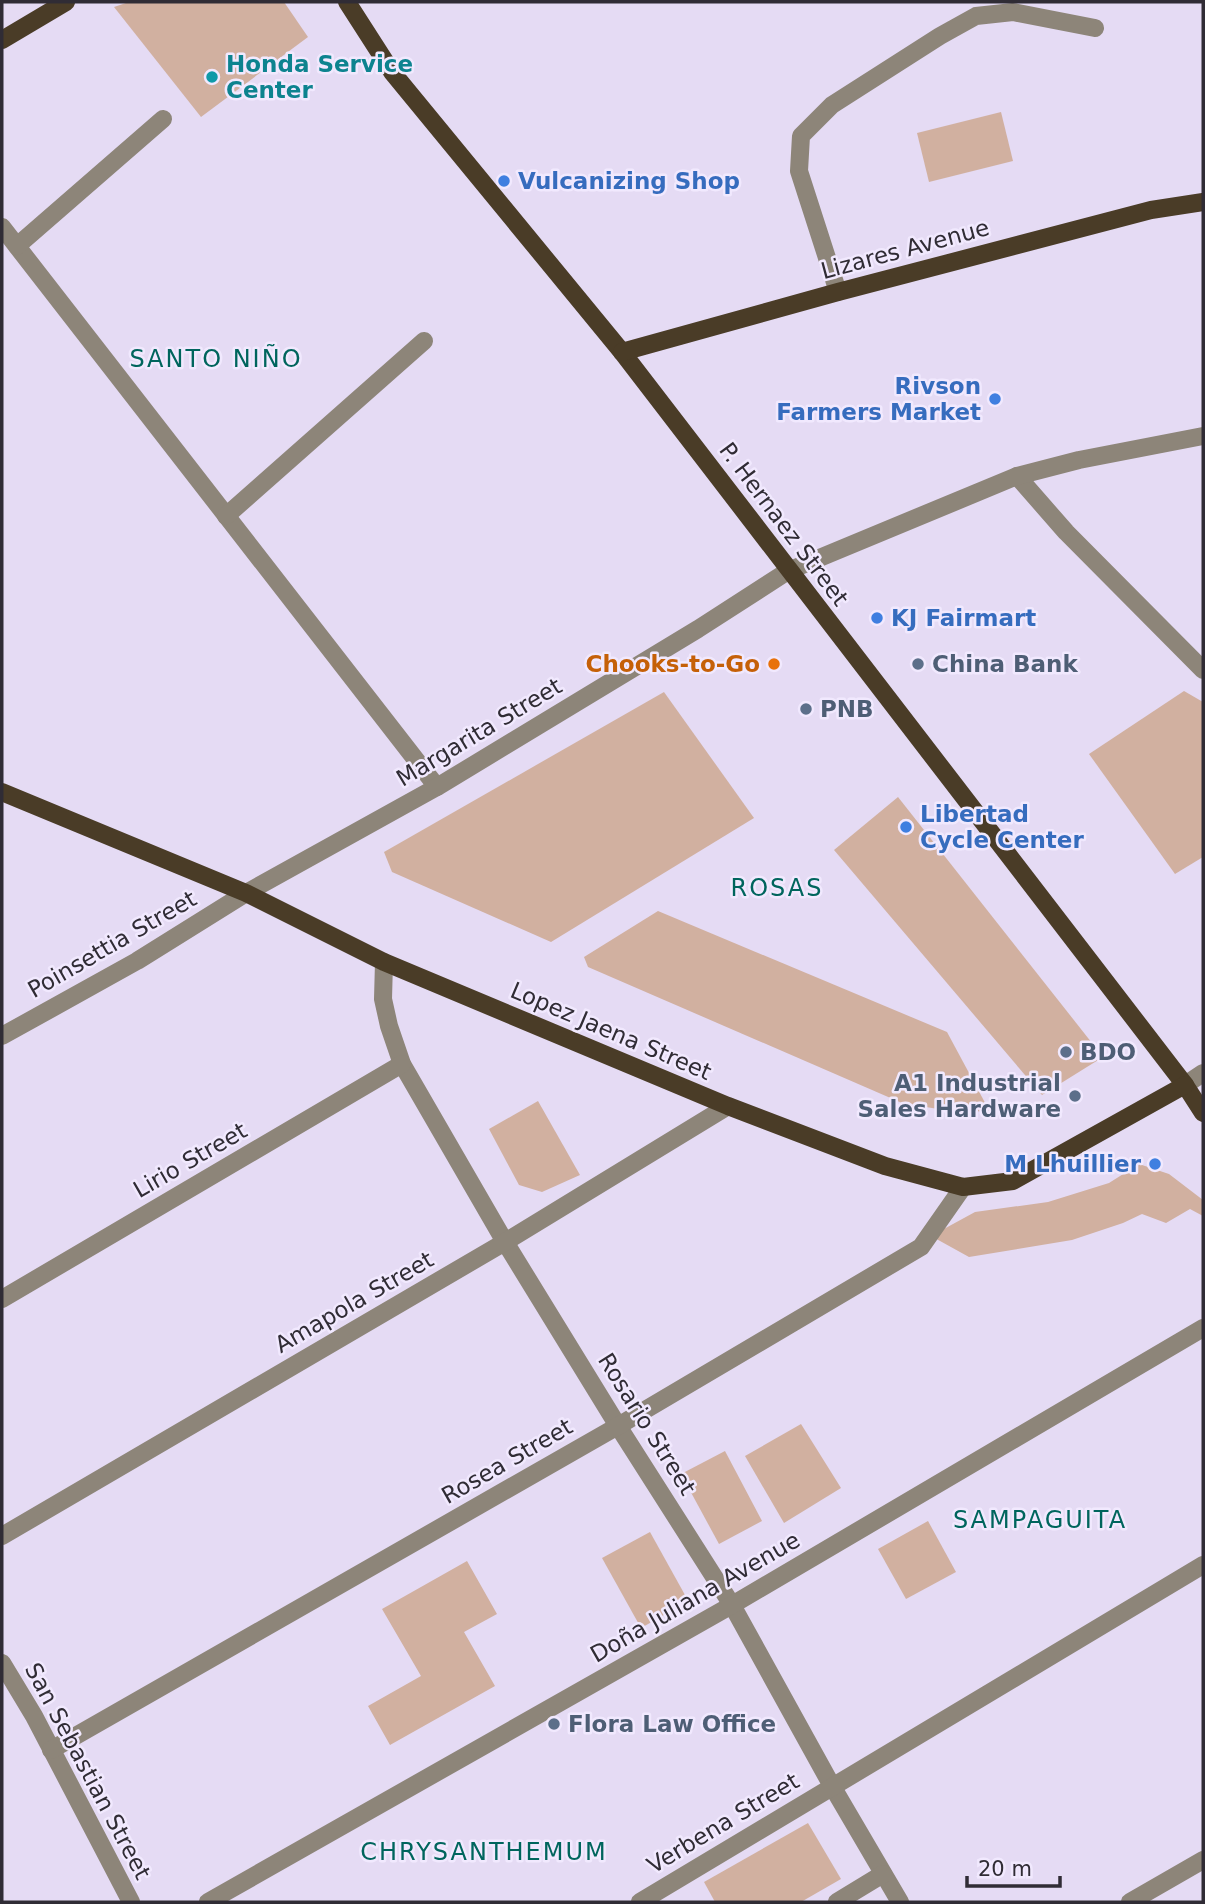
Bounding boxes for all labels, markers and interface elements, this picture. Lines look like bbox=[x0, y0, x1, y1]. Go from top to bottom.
place label: Honda Service Center bbox=[226, 51, 413, 103]
marker: Honda Service Center bbox=[204, 69, 220, 85]
place label: Vulcanizing Shop bbox=[518, 168, 740, 194]
marker: Vulcanizing Shop bbox=[496, 173, 512, 189]
street label: Lizares Avenue bbox=[818, 214, 992, 284]
district label: SANTO NIÑO bbox=[129, 343, 303, 373]
place label: Rivson Farmers Market bbox=[776, 373, 981, 425]
marker: Rivson Farmers Market bbox=[987, 391, 1003, 407]
street label: P. Hernaez Street bbox=[714, 437, 854, 611]
place label: KJ Fairmart bbox=[891, 605, 1036, 631]
marker: KJ Fairmart bbox=[869, 610, 885, 626]
place label: Chooks-to-Go bbox=[586, 651, 760, 677]
place label: China Bank bbox=[932, 651, 1078, 677]
marker: Chooks-to-Go bbox=[766, 656, 782, 672]
marker: China Bank bbox=[910, 656, 926, 672]
street label: Margarita Street bbox=[392, 672, 566, 792]
place label: PNB bbox=[820, 696, 874, 722]
marker: PNB bbox=[798, 701, 814, 717]
place label: Libertad Cycle Center bbox=[920, 801, 1084, 853]
marker: Libertad Cycle Center bbox=[898, 819, 914, 835]
district label: ROSAS bbox=[731, 874, 823, 902]
street label: Poinsettia Street bbox=[23, 885, 201, 1003]
street label: Lopez Jaena Street bbox=[507, 977, 715, 1085]
place label: BDO bbox=[1080, 1039, 1136, 1065]
marker: BDO bbox=[1058, 1044, 1074, 1060]
place label: A1 Industrial Sales Hardware bbox=[857, 1070, 1061, 1122]
marker: A1 Industrial Sales Hardware bbox=[1067, 1088, 1083, 1104]
street label: Lirio Street bbox=[129, 1117, 251, 1203]
place label: M Lhuillier bbox=[1004, 1151, 1142, 1177]
marker: M Lhuillier bbox=[1147, 1156, 1163, 1172]
street label: Amapola Street bbox=[270, 1246, 438, 1358]
street label: Rosario Street bbox=[593, 1348, 701, 1500]
street label: Rosea Street bbox=[437, 1413, 577, 1509]
district label: SAMPAGUITA bbox=[953, 1506, 1127, 1534]
street label: Doña Juliana Avenue bbox=[586, 1526, 804, 1668]
street label: San Sebastian Street bbox=[20, 1658, 156, 1884]
place label: Flora Law Office bbox=[568, 1711, 776, 1737]
marker: Flora Law Office bbox=[546, 1716, 562, 1732]
street label: Verbena Street bbox=[643, 1768, 803, 1878]
district label: CHRYSANTHEMUM bbox=[360, 1838, 608, 1866]
scale bar bbox=[967, 1844, 1060, 1888]
text: 20 m bbox=[978, 1857, 1032, 1881]

